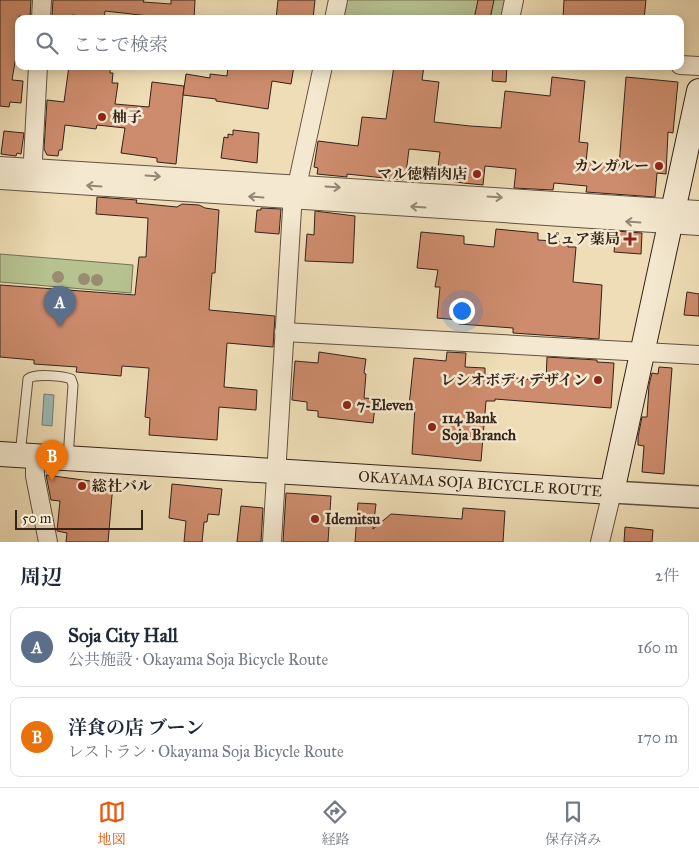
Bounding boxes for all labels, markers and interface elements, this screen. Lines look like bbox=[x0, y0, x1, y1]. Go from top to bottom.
search box bbox=[15, 15, 684, 70]
icon: search bbox=[33, 29, 61, 57]
text: ここで検索 bbox=[73, 33, 168, 56]
place label: 柚子 bbox=[112, 108, 142, 126]
marker: 柚子 bbox=[96, 111, 108, 123]
place label: カンガルー bbox=[574, 157, 649, 175]
marker: カンガルー bbox=[653, 160, 665, 172]
place label: マル徳精肉店 bbox=[377, 165, 467, 183]
marker: マル徳精肉店 bbox=[471, 168, 483, 180]
one-way arrow bbox=[145, 171, 161, 180]
one-way arrow bbox=[86, 182, 102, 191]
one-way arrow bbox=[325, 182, 341, 192]
one-way arrow bbox=[249, 192, 265, 201]
one-way arrow bbox=[487, 193, 503, 202]
one-way arrow bbox=[411, 203, 427, 212]
one-way arrow bbox=[625, 217, 641, 226]
place label: ピュア薬局 bbox=[545, 230, 620, 248]
marker: ピュア薬局 bbox=[624, 233, 636, 245]
pin: A bbox=[44, 286, 76, 327]
your location bbox=[449, 298, 475, 324]
place label: レシオボディデザイン bbox=[441, 371, 588, 389]
marker: レシオボディデザイン bbox=[592, 374, 604, 386]
place label: 7-Eleven bbox=[357, 396, 414, 414]
marker: 7-Eleven bbox=[341, 399, 353, 411]
place label: 114 Bank Soja Branch bbox=[442, 409, 517, 445]
marker: 114 Bank Soja Branch bbox=[426, 421, 438, 433]
pin: B bbox=[36, 440, 68, 481]
street label: OKAYAMA SOJA BICYCLE ROUTE bbox=[358, 467, 603, 500]
place label: 総社バル bbox=[92, 477, 152, 495]
marker: 総社バル bbox=[76, 480, 88, 492]
scale bar bbox=[15, 507, 142, 530]
text: 50 m bbox=[22, 510, 51, 527]
place label: Idemitsu bbox=[325, 510, 380, 528]
marker: Idemitsu bbox=[309, 513, 321, 525]
text: 周辺 bbox=[20, 564, 62, 590]
text: 2件 bbox=[655, 566, 679, 585]
text: Soja City Hall bbox=[68, 624, 178, 647]
text: A bbox=[32, 638, 42, 657]
text: 160 m bbox=[637, 638, 678, 657]
text: 公共施設 · Okayama Soja Bicycle Route bbox=[68, 650, 328, 669]
text: 洋食の店 ブーン bbox=[68, 716, 204, 739]
text: B bbox=[32, 728, 42, 747]
text: 170 m bbox=[637, 728, 678, 747]
text: レストラン · Okayama Soja Bicycle Route bbox=[68, 742, 344, 761]
tab: 地図 bbox=[98, 798, 126, 848]
tab: 経路 bbox=[321, 798, 349, 848]
tab: 保存済み bbox=[545, 798, 601, 848]

